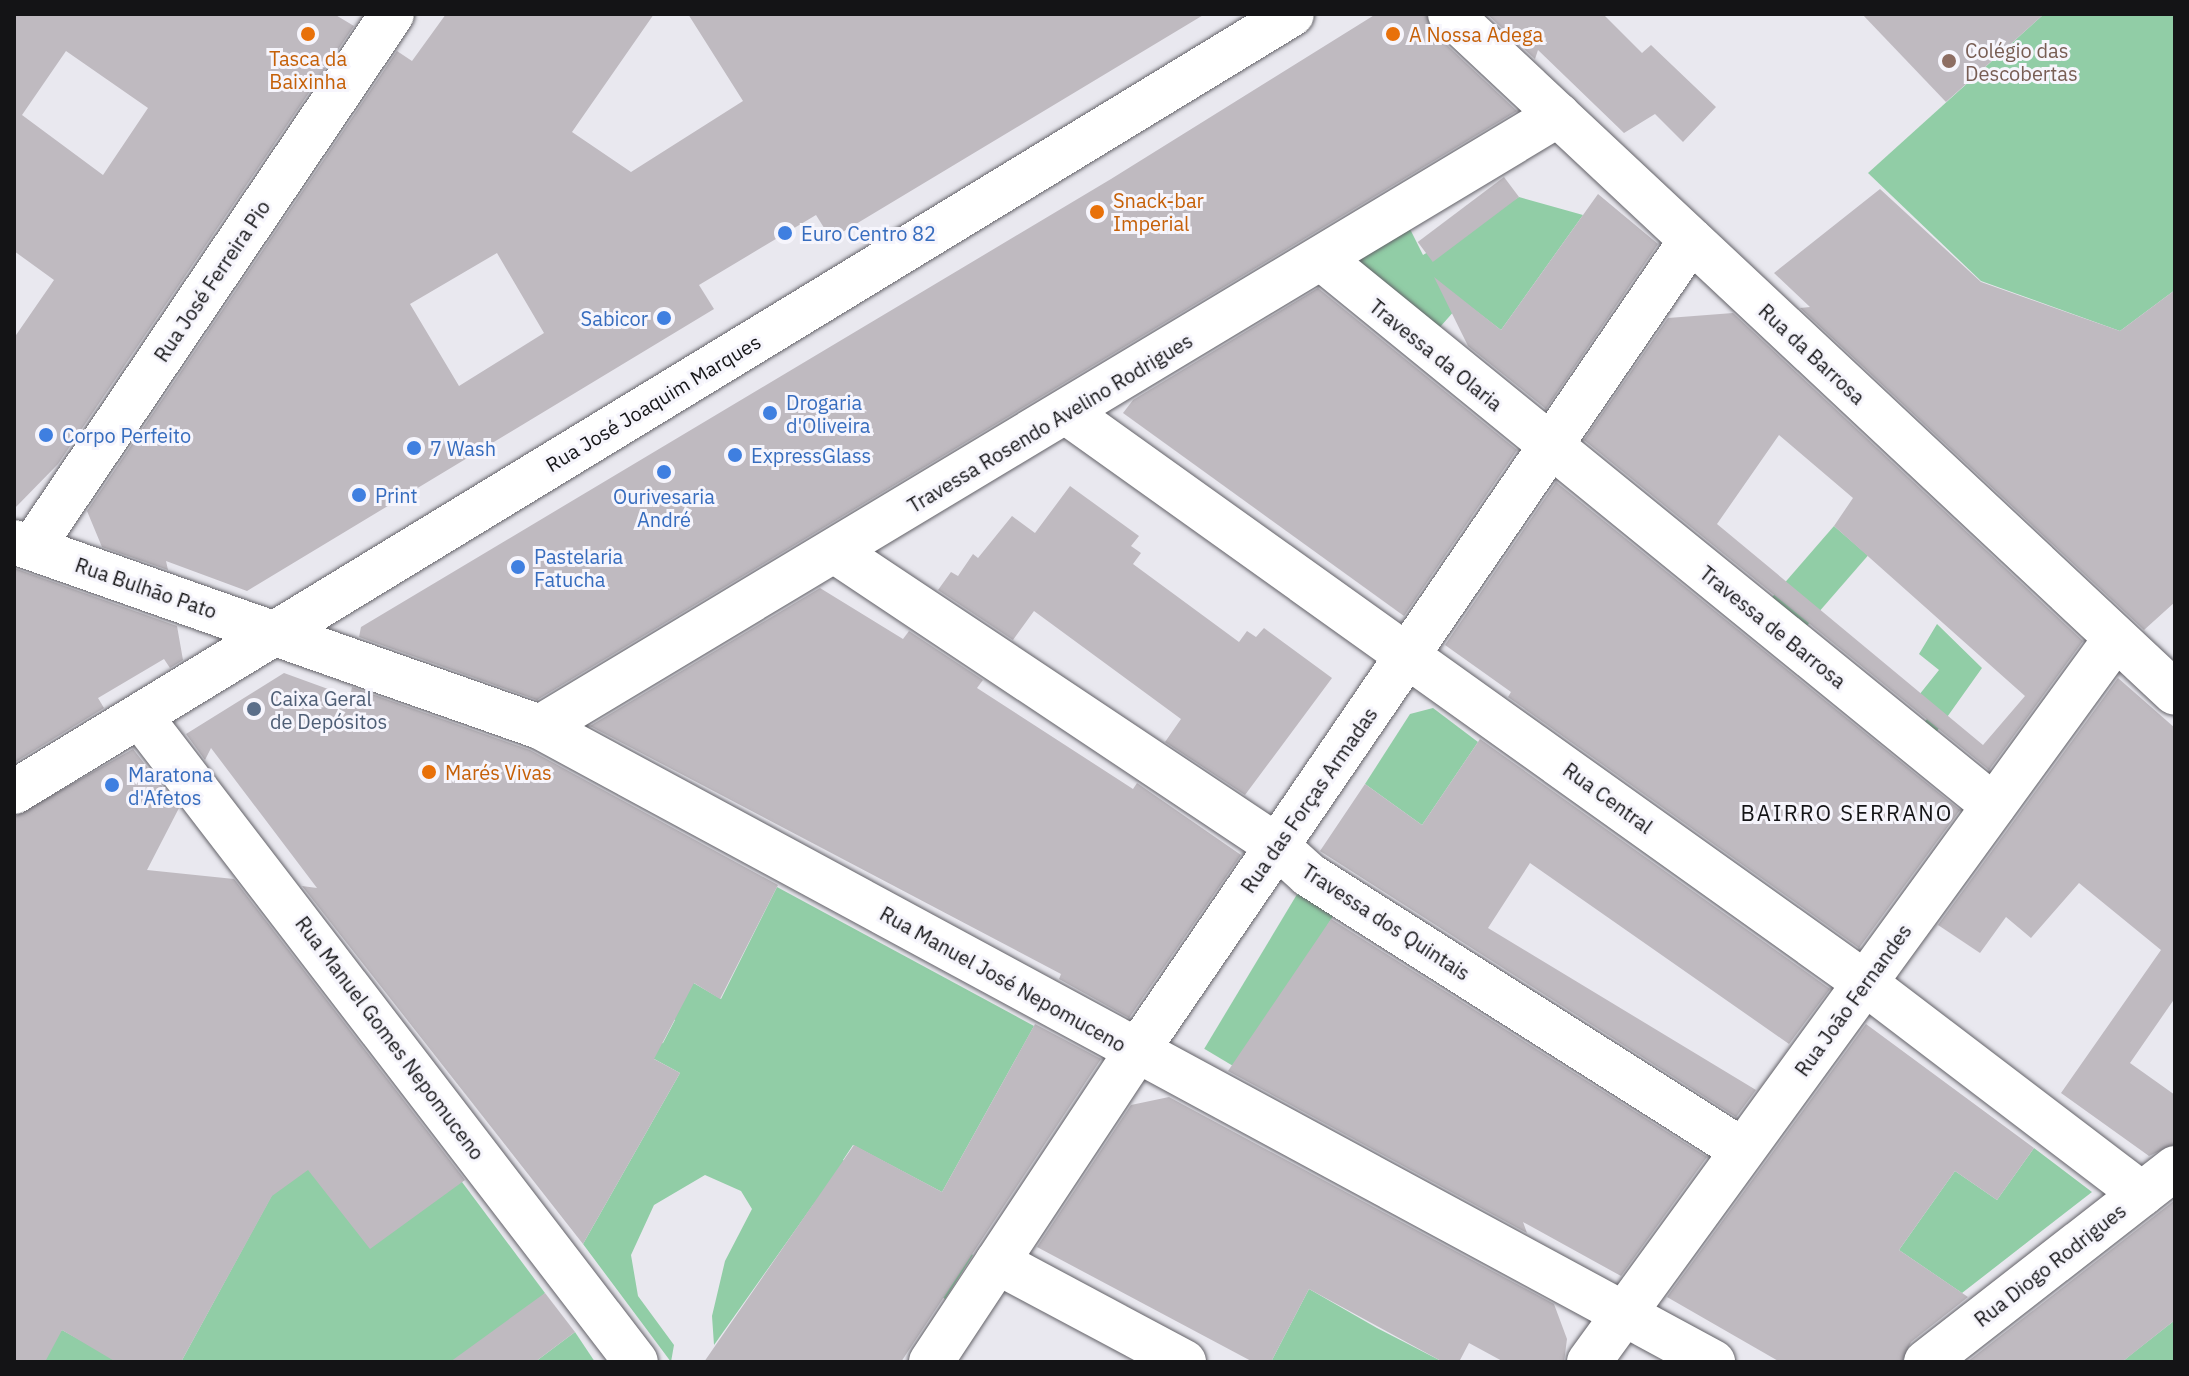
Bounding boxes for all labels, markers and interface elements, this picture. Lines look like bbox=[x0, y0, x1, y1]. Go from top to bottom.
place label: A Nossa Adega bbox=[1409, 22, 1543, 46]
marker: Tasca da Baixinha bbox=[299, 25, 317, 43]
marker: A Nossa Adega bbox=[1384, 25, 1402, 43]
place label: Colégio das Descobertas bbox=[1965, 38, 2078, 85]
place label: Tasca da Baixinha bbox=[269, 46, 347, 93]
marker: Colégio das Descobertas bbox=[1940, 52, 1958, 70]
place label: Snack-bar Imperial bbox=[1113, 188, 1204, 235]
street label: Rua José Ferreira Pio bbox=[149, 196, 275, 366]
marker: Snack-bar Imperial bbox=[1088, 203, 1106, 221]
place label: Euro Centro 82 bbox=[801, 221, 936, 245]
marker: Euro Centro 82 bbox=[776, 224, 794, 242]
street label: Travessa da Olaria bbox=[1365, 294, 1507, 416]
street label: Rua da Barrosa bbox=[1754, 299, 1870, 409]
place label: Sabicor bbox=[581, 306, 648, 330]
marker: Sabicor bbox=[655, 309, 673, 327]
street label: Travessa Rosendo Avelino Rodrigues bbox=[903, 328, 1197, 518]
street label: Rua José Joaquim Marques bbox=[541, 329, 765, 477]
place label: Drogaria d'Oliveira bbox=[786, 390, 870, 437]
marker: Drogaria d'Oliveira bbox=[761, 404, 779, 422]
place label: Corpo Perfeito bbox=[62, 423, 191, 447]
marker: Corpo Perfeito bbox=[37, 426, 55, 444]
place label: 7 Wash bbox=[430, 436, 496, 460]
marker: 7 Wash bbox=[405, 439, 423, 457]
place label: ExpressGlass bbox=[751, 443, 871, 467]
marker: ExpressGlass bbox=[726, 446, 744, 464]
marker: Ourivesaria André bbox=[655, 463, 673, 481]
place label: Print bbox=[375, 483, 418, 507]
place label: Ourivesaria André bbox=[613, 484, 715, 531]
marker: Print bbox=[350, 486, 368, 504]
place label: Pastelaria Fatucha bbox=[534, 544, 623, 591]
street label: Rua Bulhão Pato bbox=[72, 553, 220, 623]
marker: Pastelaria Fatucha bbox=[509, 558, 527, 576]
street label: Travessa de Barrosa bbox=[1695, 561, 1851, 693]
place label: Caixa Geral de Depósitos bbox=[270, 686, 387, 733]
marker: Caixa Geral de Depósitos bbox=[245, 700, 263, 718]
street label: Rua das Forças Armadas bbox=[1236, 703, 1382, 897]
street label: Rua Central bbox=[1559, 758, 1657, 838]
place label: Marés Vivas bbox=[445, 760, 552, 784]
place label: Maratona d'Afetos bbox=[128, 762, 213, 809]
marker: Marés Vivas bbox=[420, 763, 438, 781]
marker: Maratona d'Afetos bbox=[103, 776, 121, 794]
district label: BAIRRO SERRANO bbox=[1741, 800, 1953, 826]
street label: Travessa dos Quintais bbox=[1298, 859, 1474, 985]
street label: Rua Manuel José Nepomuceno bbox=[876, 901, 1130, 1057]
street label: Rua Manuel Gomes Nepomuceno bbox=[291, 912, 489, 1164]
street label: Rua João Fernandes bbox=[1790, 919, 1916, 1081]
street label: Rua Diogo Rodrigues bbox=[1969, 1198, 2131, 1332]

